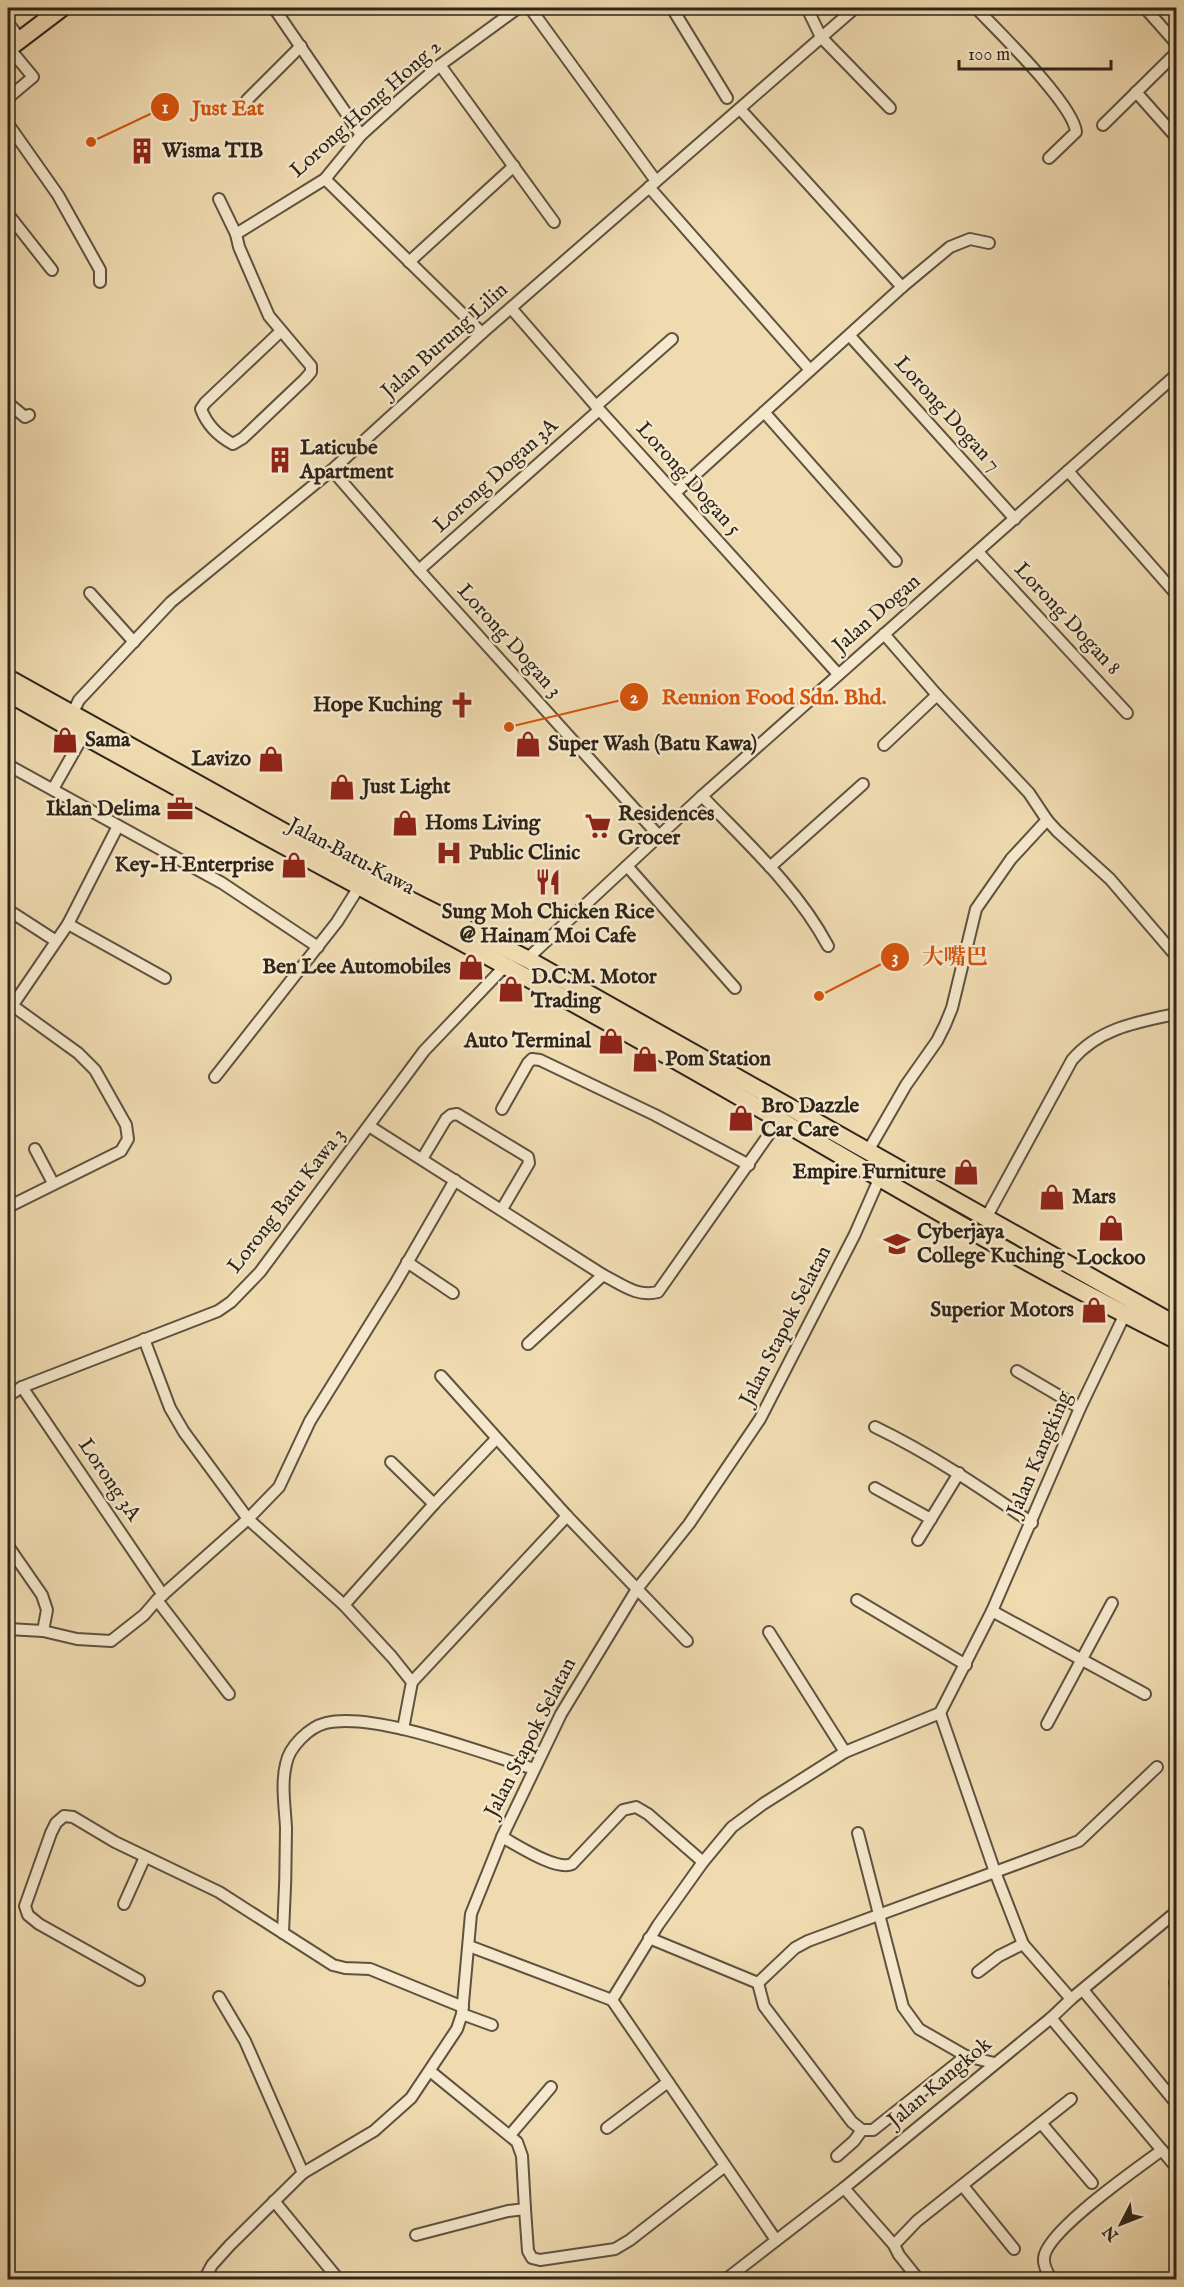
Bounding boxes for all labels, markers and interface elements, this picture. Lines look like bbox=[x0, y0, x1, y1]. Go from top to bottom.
scale bar bbox=[959, 33, 1110, 71]
street label: Lorong Hong Hong 2 bbox=[285, 34, 447, 184]
text: 100 m bbox=[968, 44, 1010, 67]
callout: Just Eat bbox=[150, 87, 276, 127]
text: Just Eat bbox=[189, 95, 265, 123]
text: 1 bbox=[162, 97, 169, 120]
building icon: Wisma TIB bbox=[127, 136, 157, 166]
place label: Wisma TIB bbox=[161, 138, 263, 165]
street label: Jalan Burung Lilin bbox=[375, 277, 514, 406]
street label: Lorong Dogan 7 bbox=[888, 350, 1006, 478]
street label: Lorong Dogan 3A bbox=[428, 412, 565, 539]
street label: Lorong Dogan 5 bbox=[630, 416, 747, 542]
place label: Laticube Apartment bbox=[299, 435, 394, 486]
building icon: Laticube Apartment bbox=[265, 445, 295, 475]
street label: Lorong Dogan 8 bbox=[1008, 557, 1126, 681]
street label: Jalan Dogan bbox=[826, 569, 926, 661]
street label: Lorong Dogan 3 bbox=[451, 578, 567, 704]
callout: Reunion Food Sdn. Bhd. bbox=[619, 677, 899, 717]
text: Reunion Food Sdn. Bhd. bbox=[661, 684, 887, 712]
text: 2 bbox=[630, 687, 639, 710]
church icon: Hope Kuching bbox=[447, 690, 477, 720]
place label: Hope Kuching bbox=[313, 692, 443, 719]
shop icon: Sama bbox=[50, 725, 80, 755]
place label: Sama bbox=[85, 727, 131, 754]
shop icon: Super Wash (Batu Kawa) bbox=[513, 729, 543, 759]
place label: Super Wash (Batu Kawa) bbox=[548, 731, 757, 758]
shop icon: Lavizo bbox=[256, 744, 286, 774]
place label: Lavizo bbox=[191, 746, 252, 773]
shop icon: Just Light bbox=[327, 772, 357, 802]
place label: Just Light bbox=[359, 774, 451, 801]
office icon: Iklan Delima bbox=[165, 794, 195, 824]
place label: Iklan Delima bbox=[46, 796, 161, 823]
place label: Residences Grocer bbox=[618, 801, 714, 852]
shop icon: Homs Living bbox=[390, 808, 420, 838]
place label: Homs Living bbox=[425, 810, 541, 837]
street label: Jalan Batu Kawa bbox=[281, 811, 420, 902]
supermarket icon: Residences Grocer bbox=[583, 811, 613, 841]
hospital icon: Public Clinic bbox=[434, 838, 464, 868]
place label: Public Clinic bbox=[469, 840, 580, 867]
shop icon: Key-H Enterprise bbox=[279, 850, 309, 880]
place label: Key-H Enterprise bbox=[115, 852, 274, 879]
restaurant icon: Sung Moh Chicken Rice @ Hainam Moi Cafe bbox=[533, 867, 563, 897]
place label: Sung Moh Chicken Rice @ Hainam Moi Cafe bbox=[442, 899, 655, 950]
callout: 大嘴巴 bbox=[880, 937, 1000, 977]
text: 大嘴巴 bbox=[922, 944, 988, 972]
text: 3 bbox=[892, 947, 898, 970]
shop icon: Ben Lee Automobiles bbox=[456, 952, 486, 982]
place label: Ben Lee Automobiles bbox=[262, 954, 451, 981]
place label: D.C.M. Motor Trading bbox=[530, 964, 657, 1015]
shop icon: D.C.M. Motor Trading bbox=[496, 974, 526, 1004]
shop icon: Auto Terminal bbox=[596, 1026, 626, 1056]
place label: Auto Terminal bbox=[463, 1028, 592, 1055]
shop icon: Pom Station bbox=[630, 1044, 660, 1074]
place label: Pom Station bbox=[665, 1046, 771, 1073]
place label: Bro Dazzle Car Care bbox=[761, 1093, 860, 1144]
shop icon: Bro Dazzle Car Care bbox=[726, 1103, 756, 1133]
street label: Lorong Batu Kawa 3 bbox=[222, 1123, 352, 1279]
shop icon: Empire Furniture bbox=[951, 1157, 981, 1187]
place label: Empire Furniture bbox=[792, 1159, 946, 1186]
shop icon: Mars bbox=[1037, 1182, 1067, 1212]
place label: Mars bbox=[1072, 1184, 1116, 1211]
shop icon: Lockoo bbox=[1096, 1213, 1126, 1243]
place label: Cyberjaya College Kuching bbox=[917, 1219, 1065, 1270]
school or university icon: Cyberjaya College Kuching bbox=[882, 1229, 912, 1259]
street label: Jalan Stapok Selatan bbox=[733, 1242, 838, 1412]
place label: Lockoo bbox=[1076, 1245, 1146, 1272]
shop icon: Superior Motors bbox=[1079, 1295, 1109, 1325]
place label: Superior Motors bbox=[930, 1297, 1074, 1324]
street label: Jalan Kangking bbox=[1001, 1387, 1079, 1523]
street label: Lorong 3A bbox=[71, 1433, 147, 1527]
street label: Jalan Stapok Selatan bbox=[478, 1654, 583, 1824]
street label: Jalan Kangkok bbox=[881, 2031, 998, 2136]
north arrow bbox=[1091, 2194, 1151, 2254]
text: N bbox=[1099, 2221, 1124, 2245]

